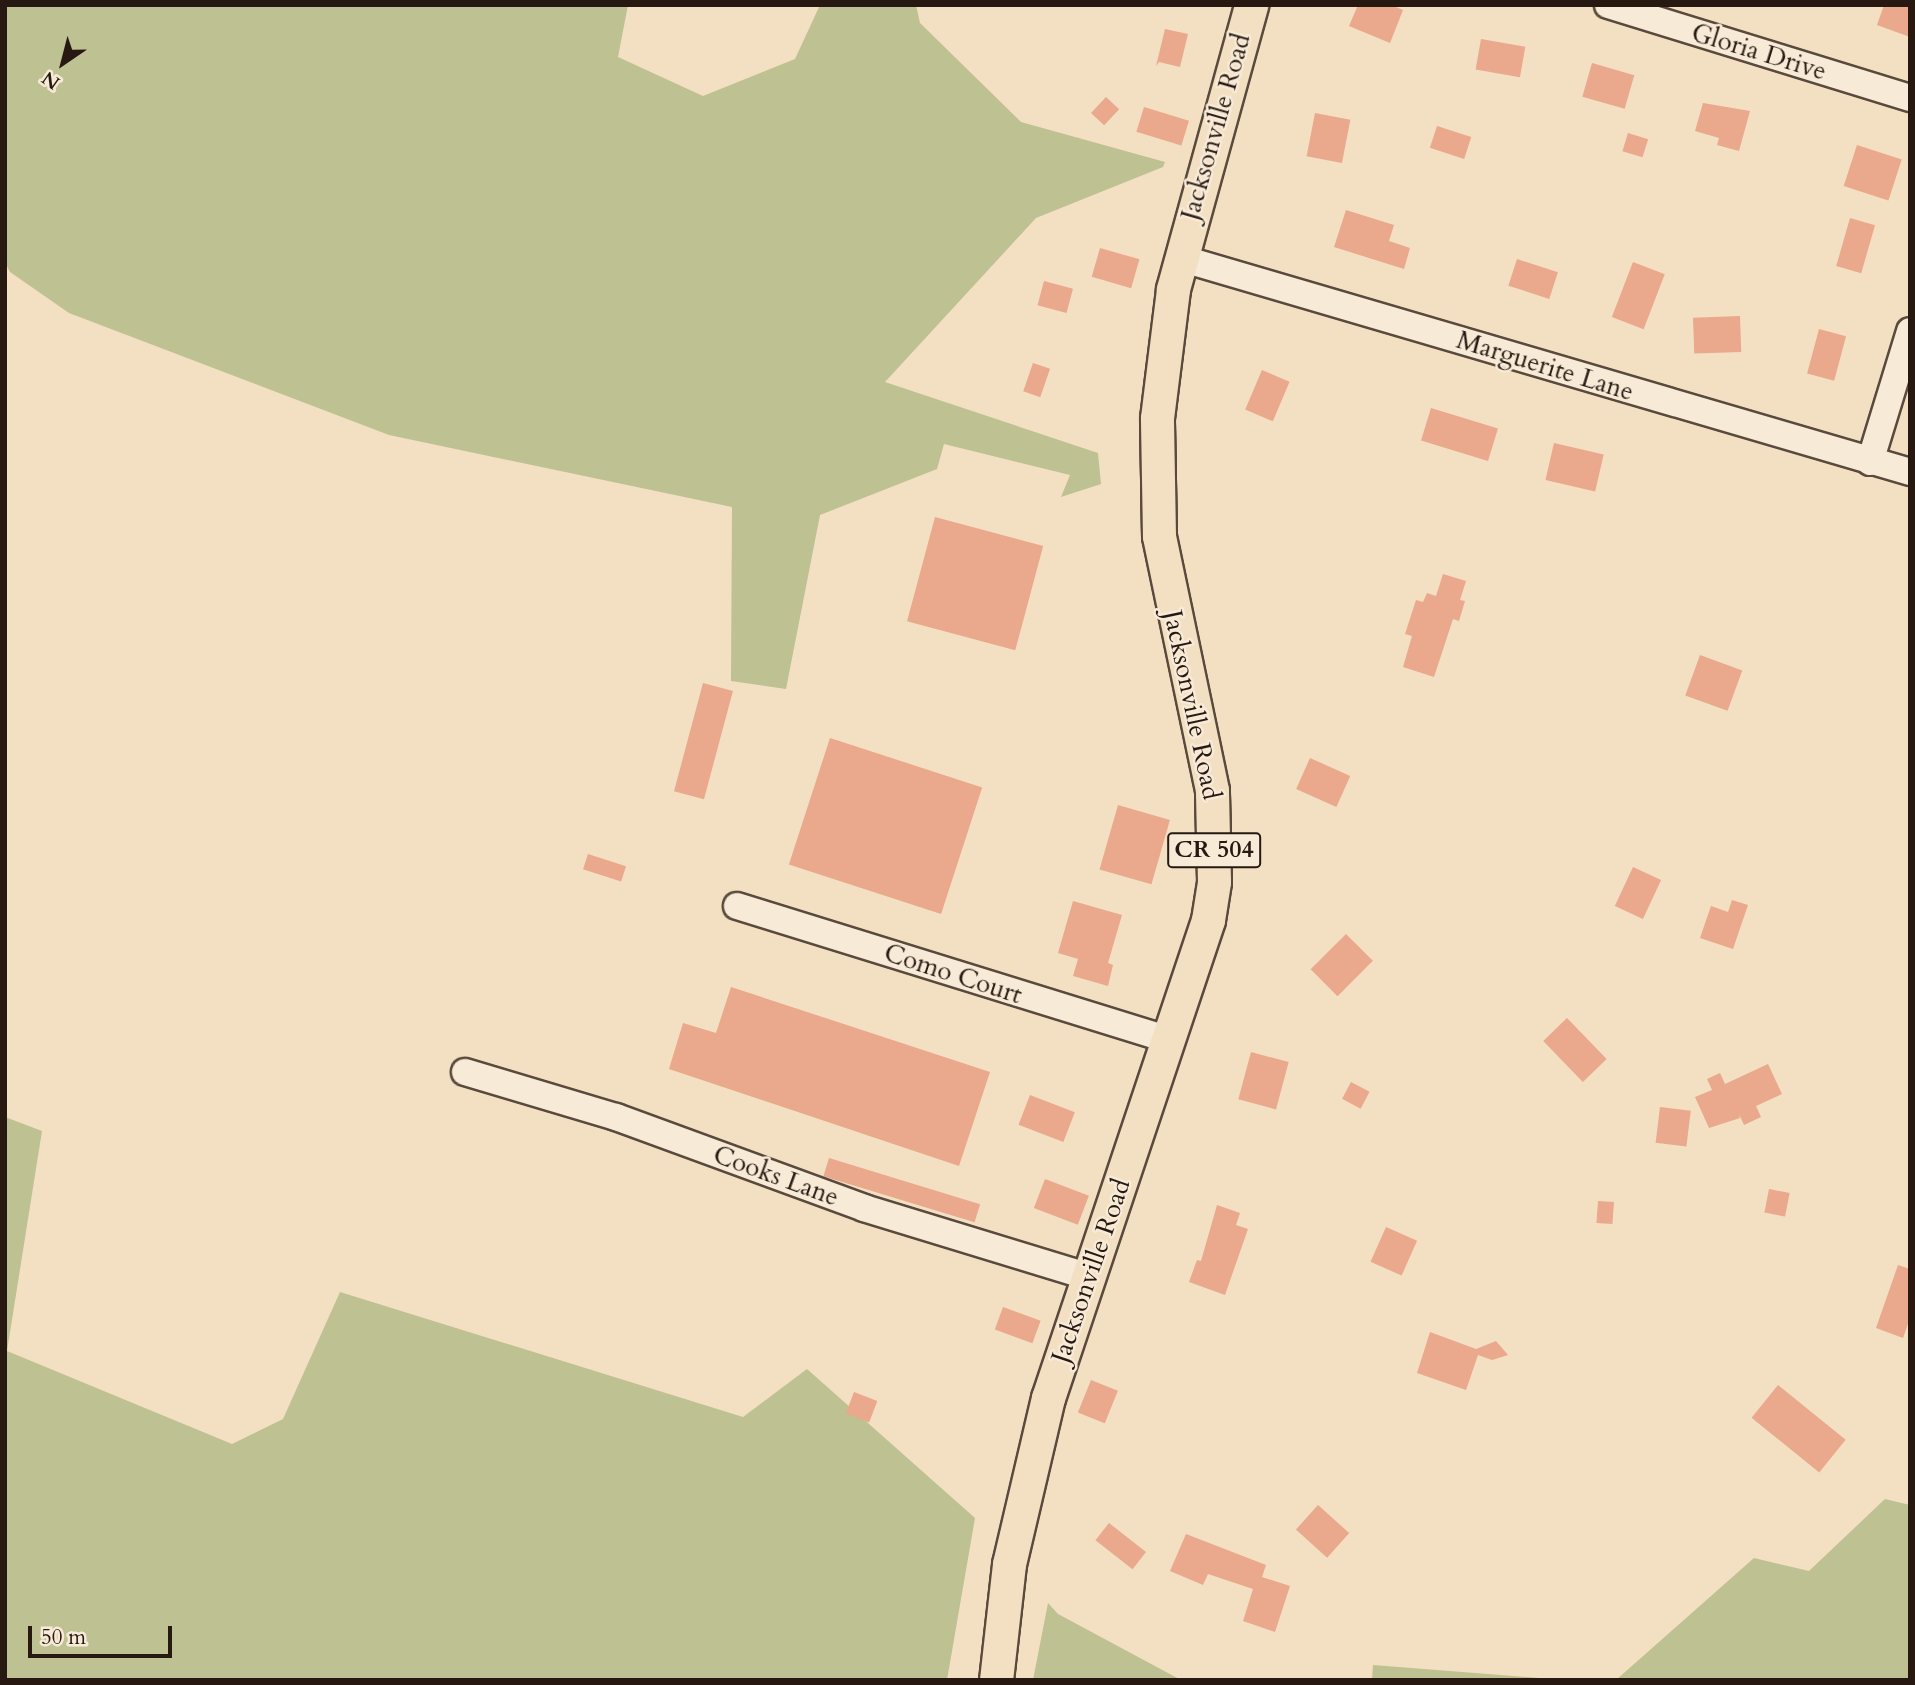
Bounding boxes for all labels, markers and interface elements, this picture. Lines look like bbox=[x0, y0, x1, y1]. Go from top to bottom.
street label: Gloria Drive bbox=[1688, 17, 1830, 87]
north arrow bbox=[28, 28, 98, 98]
street label: Jacksonville Road bbox=[1174, 30, 1258, 224]
text: N bbox=[37, 65, 65, 96]
street label: Marguerite Lane bbox=[1453, 324, 1637, 408]
street label: Jacksonville Road bbox=[1157, 607, 1227, 803]
road number: CR 504 bbox=[1167, 830, 1261, 870]
street label: Como Court bbox=[880, 937, 1026, 1011]
street label: Cooks Lane bbox=[709, 1139, 843, 1213]
street label: Jacksonville Road bbox=[1045, 1175, 1137, 1367]
scale bar bbox=[32, 1612, 175, 1656]
text: 50 m bbox=[41, 1623, 86, 1652]

